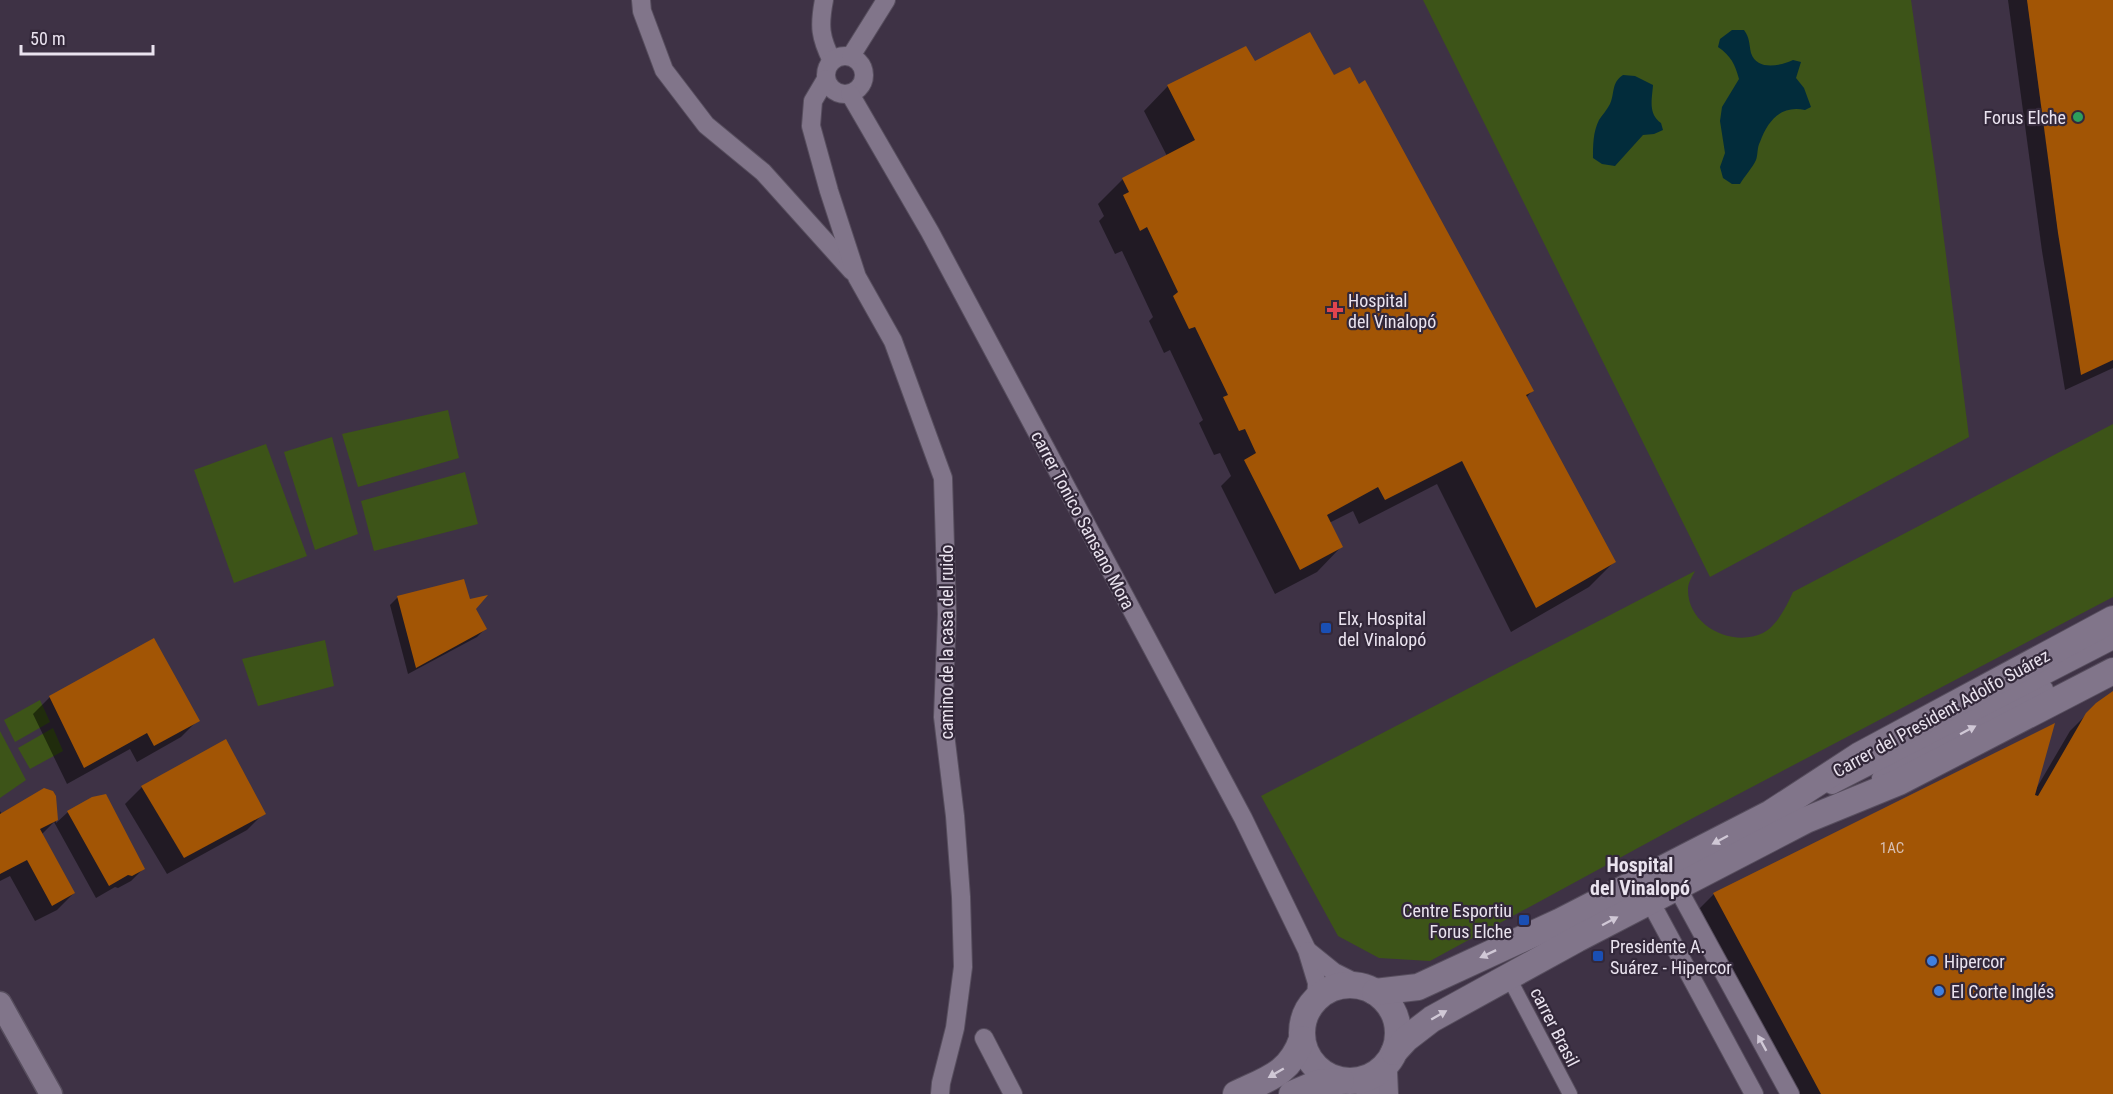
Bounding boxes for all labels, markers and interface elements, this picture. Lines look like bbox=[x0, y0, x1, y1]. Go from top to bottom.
scale bar bbox=[21, 18, 153, 56]
text: 50 m bbox=[30, 28, 65, 49]
place label: Forus Elche bbox=[1983, 107, 2066, 128]
marker: Forus Elche bbox=[2071, 110, 2085, 124]
place label: Hospital del Vinalopó bbox=[1348, 290, 1436, 332]
marker: Hospital del Vinalopó bbox=[1326, 301, 1344, 319]
street label: carrer Tonico Sansano Mora bbox=[1027, 427, 1139, 613]
street label: camino de la casa del ruido bbox=[936, 545, 957, 739]
place label: Elx, Hospital del Vinalopó bbox=[1338, 608, 1426, 650]
marker: Elx, Hospital del Vinalopó bbox=[1319, 621, 1333, 635]
street label: Carrer del President Adolfo Suárez bbox=[1829, 644, 2053, 781]
one-way arrow bbox=[1960, 725, 1977, 735]
one-way arrow bbox=[1711, 835, 1728, 845]
house number: 1AC bbox=[1880, 839, 1904, 857]
district label: Hospital del Vinalopó bbox=[1590, 853, 1690, 900]
place label: Centre Esportiu Forus Elche bbox=[1402, 900, 1512, 942]
marker: Centre Esportiu Forus Elche bbox=[1517, 913, 1531, 927]
one-way arrow bbox=[1601, 916, 1618, 926]
place label: Presidente A. Suárez - Hipercor bbox=[1610, 936, 1732, 978]
marker: Presidente A. Suárez - Hipercor bbox=[1591, 949, 1605, 963]
one-way arrow bbox=[1480, 950, 1497, 959]
place label: Hipercor bbox=[1944, 951, 2005, 972]
marker: Hipercor bbox=[1925, 954, 1939, 968]
place label: El Corte Inglés bbox=[1951, 981, 2054, 1002]
street label: carrer Brasil bbox=[1526, 984, 1584, 1070]
marker: El Corte Inglés bbox=[1932, 984, 1946, 998]
one-way arrow bbox=[1431, 1010, 1447, 1021]
one-way arrow bbox=[1757, 1034, 1767, 1051]
one-way arrow bbox=[1268, 1068, 1284, 1079]

